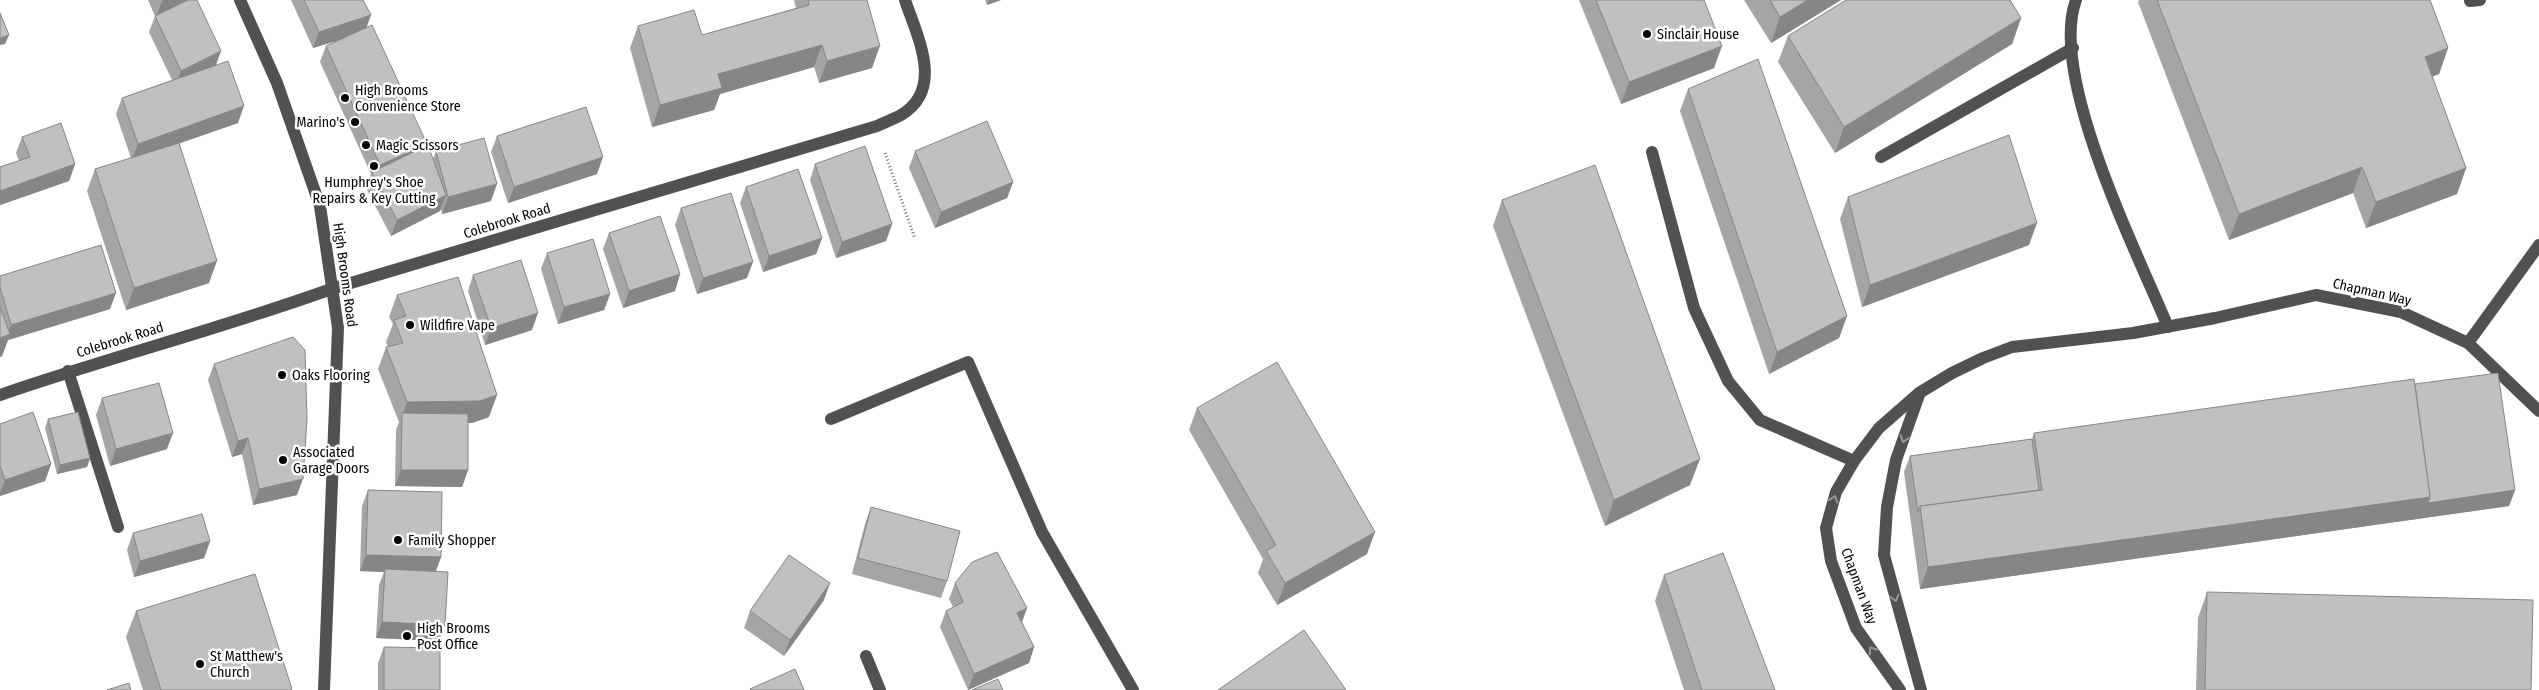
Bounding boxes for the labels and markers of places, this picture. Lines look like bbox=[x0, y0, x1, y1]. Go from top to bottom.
place label: Sinclair House bbox=[1657, 26, 1739, 43]
marker: Sinclair House bbox=[1641, 28, 1653, 40]
place label: High Brooms Convenience Store bbox=[355, 82, 461, 115]
marker: High Brooms Convenience Store bbox=[339, 92, 351, 104]
place label: Marino's bbox=[297, 114, 345, 131]
marker: Marino's bbox=[349, 116, 361, 128]
place label: Magic Scissors bbox=[376, 137, 458, 154]
marker: Magic Scissors bbox=[360, 139, 372, 151]
marker: Humphrey's Shoe Repairs & Key Cutting bbox=[368, 160, 380, 172]
place label: Humphrey's Shoe Repairs & Key Cutting bbox=[312, 174, 436, 207]
place label: Wildfire Vape bbox=[420, 317, 495, 334]
marker: Wildfire Vape bbox=[404, 319, 416, 331]
place label: Oaks Flooring bbox=[292, 367, 370, 384]
marker: Oaks Flooring bbox=[276, 369, 288, 381]
place label: Associated Garage Doors bbox=[293, 444, 369, 477]
marker: Associated Garage Doors bbox=[277, 454, 289, 466]
place label: Family Shopper bbox=[408, 532, 496, 549]
marker: Family Shopper bbox=[392, 534, 404, 546]
place label: High Brooms Post Office bbox=[417, 620, 490, 653]
marker: High Brooms Post Office bbox=[401, 630, 413, 642]
place label: St Matthew's Church bbox=[210, 648, 283, 681]
marker: St Matthew's Church bbox=[194, 658, 206, 670]

